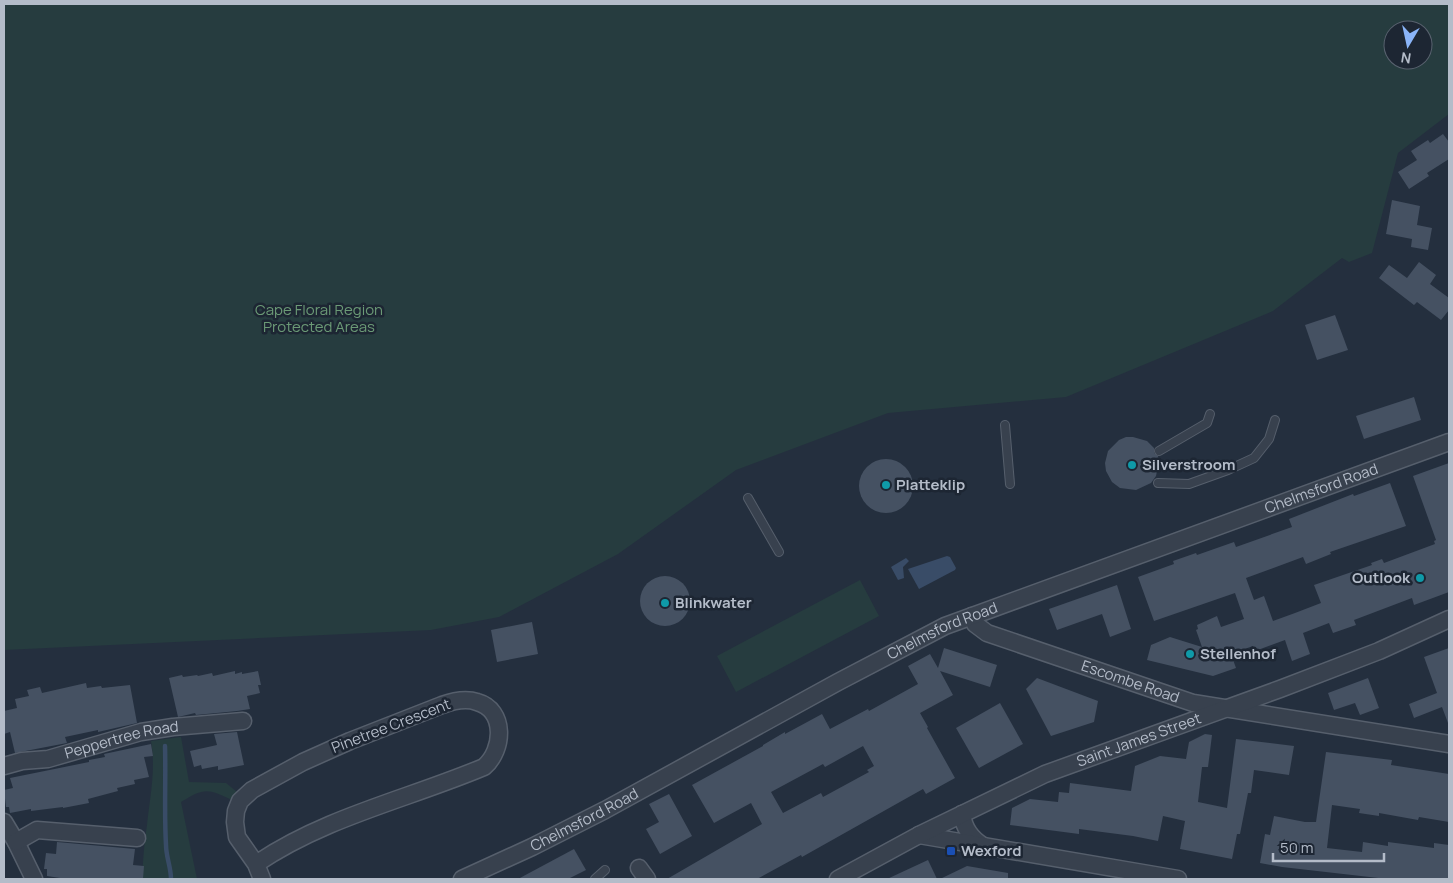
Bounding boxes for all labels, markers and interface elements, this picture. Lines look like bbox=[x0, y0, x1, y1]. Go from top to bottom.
north arrow bbox=[1383, 20, 1433, 70]
text: N bbox=[1399, 48, 1412, 69]
park label: Cape Floral Region Protected Areas bbox=[255, 299, 383, 337]
place label: Silverstroom bbox=[1142, 454, 1235, 475]
street label: Chelmsford Road bbox=[1262, 458, 1381, 518]
marker: Silverstroom bbox=[1126, 459, 1138, 471]
place label: Platteklip bbox=[896, 474, 965, 495]
marker: Platteklip bbox=[880, 479, 892, 491]
place label: Outlook bbox=[1352, 567, 1411, 588]
marker: Outlook bbox=[1414, 572, 1426, 584]
place label: Blinkwater bbox=[675, 592, 752, 613]
marker: Blinkwater bbox=[659, 597, 671, 609]
street label: Chelmsford Road bbox=[883, 597, 1000, 665]
place label: Stellenhof bbox=[1200, 643, 1276, 664]
marker: Stellenhof bbox=[1184, 648, 1196, 660]
street label: Escombe Road bbox=[1079, 655, 1182, 708]
street label: Pinetree Crescent bbox=[328, 693, 453, 758]
street label: Saint James Street bbox=[1074, 707, 1204, 772]
street label: Peppertree Road bbox=[62, 716, 179, 764]
street label: Chelmsford Road bbox=[527, 783, 642, 856]
scale bar bbox=[1273, 830, 1384, 862]
text: 50 m bbox=[1280, 837, 1314, 858]
place label: Wexford bbox=[961, 840, 1022, 861]
marker: Wexford bbox=[945, 845, 957, 857]

